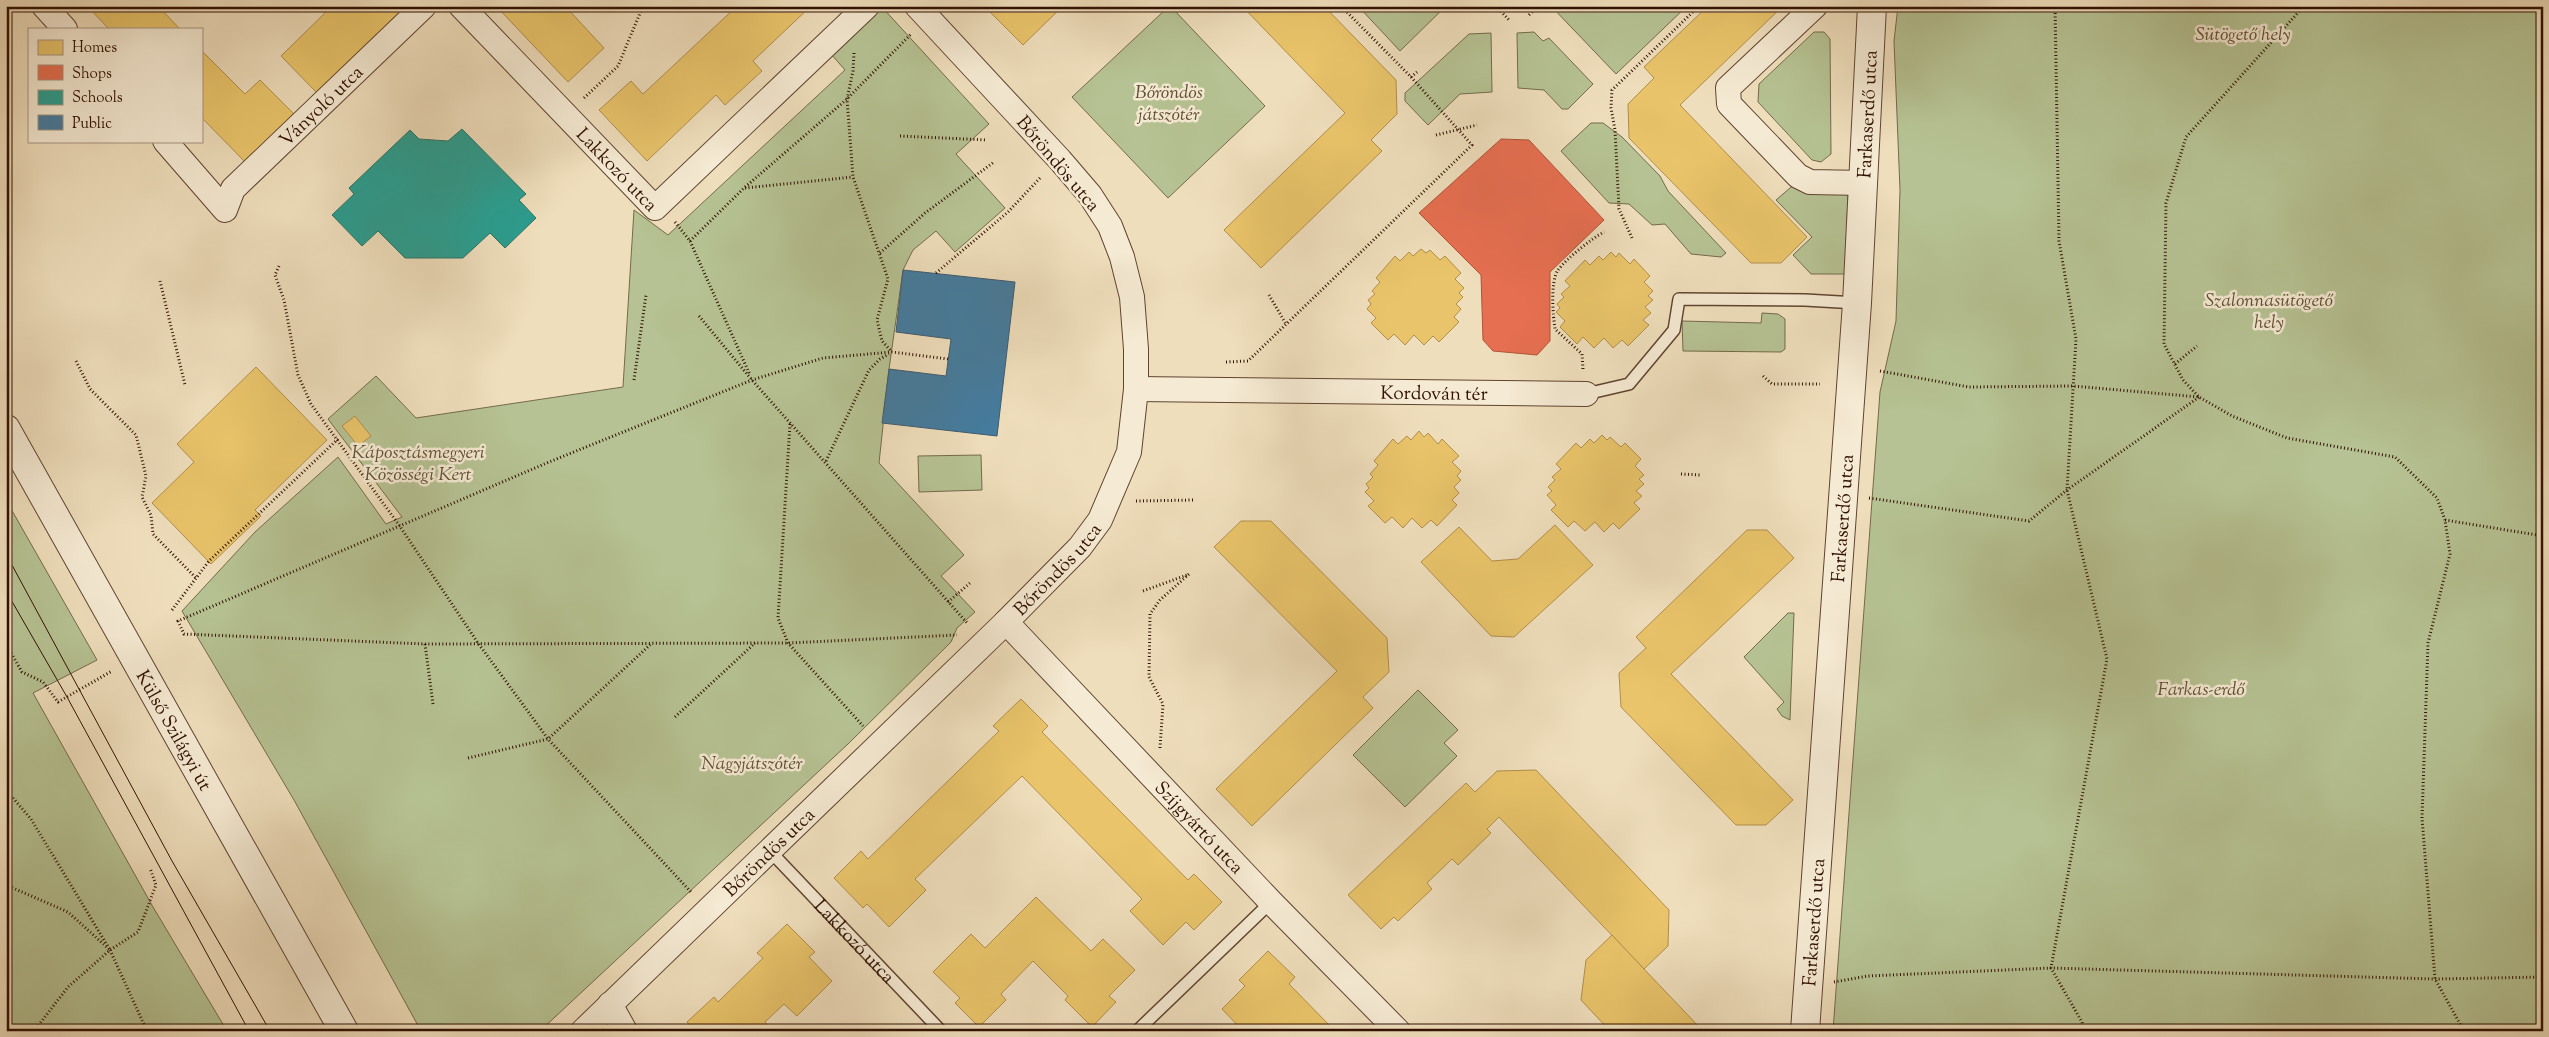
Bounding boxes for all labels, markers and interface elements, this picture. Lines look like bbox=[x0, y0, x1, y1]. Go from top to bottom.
park label: Sütögető hely bbox=[2195, 22, 2291, 49]
legend bbox=[28, 28, 202, 142]
text: Homes bbox=[72, 38, 117, 59]
street label: Farkaserdő utca bbox=[1852, 49, 1886, 179]
street label: Ványoló utca bbox=[274, 60, 370, 154]
text: Shops bbox=[72, 64, 112, 85]
park label: Bőröndös játszótér bbox=[1135, 80, 1203, 129]
text: Schools bbox=[72, 88, 123, 109]
street label: Bőröndös utca bbox=[1009, 111, 1106, 219]
text: Public bbox=[72, 114, 112, 135]
street label: Lakkozó utca bbox=[569, 123, 663, 219]
park label: Szalonnasütögető hely bbox=[2205, 288, 2334, 337]
street label: Kordován tér bbox=[1380, 381, 1488, 409]
park label: Káposztásmegyeri Közösségi Kert bbox=[351, 440, 485, 489]
street label: Farkaserdő utca bbox=[1826, 453, 1862, 583]
street label: Bőröndös utca bbox=[1008, 518, 1109, 623]
street label: Külső Szilágyi út bbox=[128, 666, 218, 797]
park label: Farkas-erdő bbox=[2157, 677, 2246, 704]
park label: Nagyjátszótér bbox=[701, 751, 803, 778]
street label: Szíjgyártó utca bbox=[1147, 776, 1249, 881]
street label: Bőröndös utca bbox=[718, 802, 822, 904]
street label: Farkaserdő utca bbox=[1797, 857, 1833, 987]
street label: Lakkozó utca bbox=[806, 894, 900, 991]

